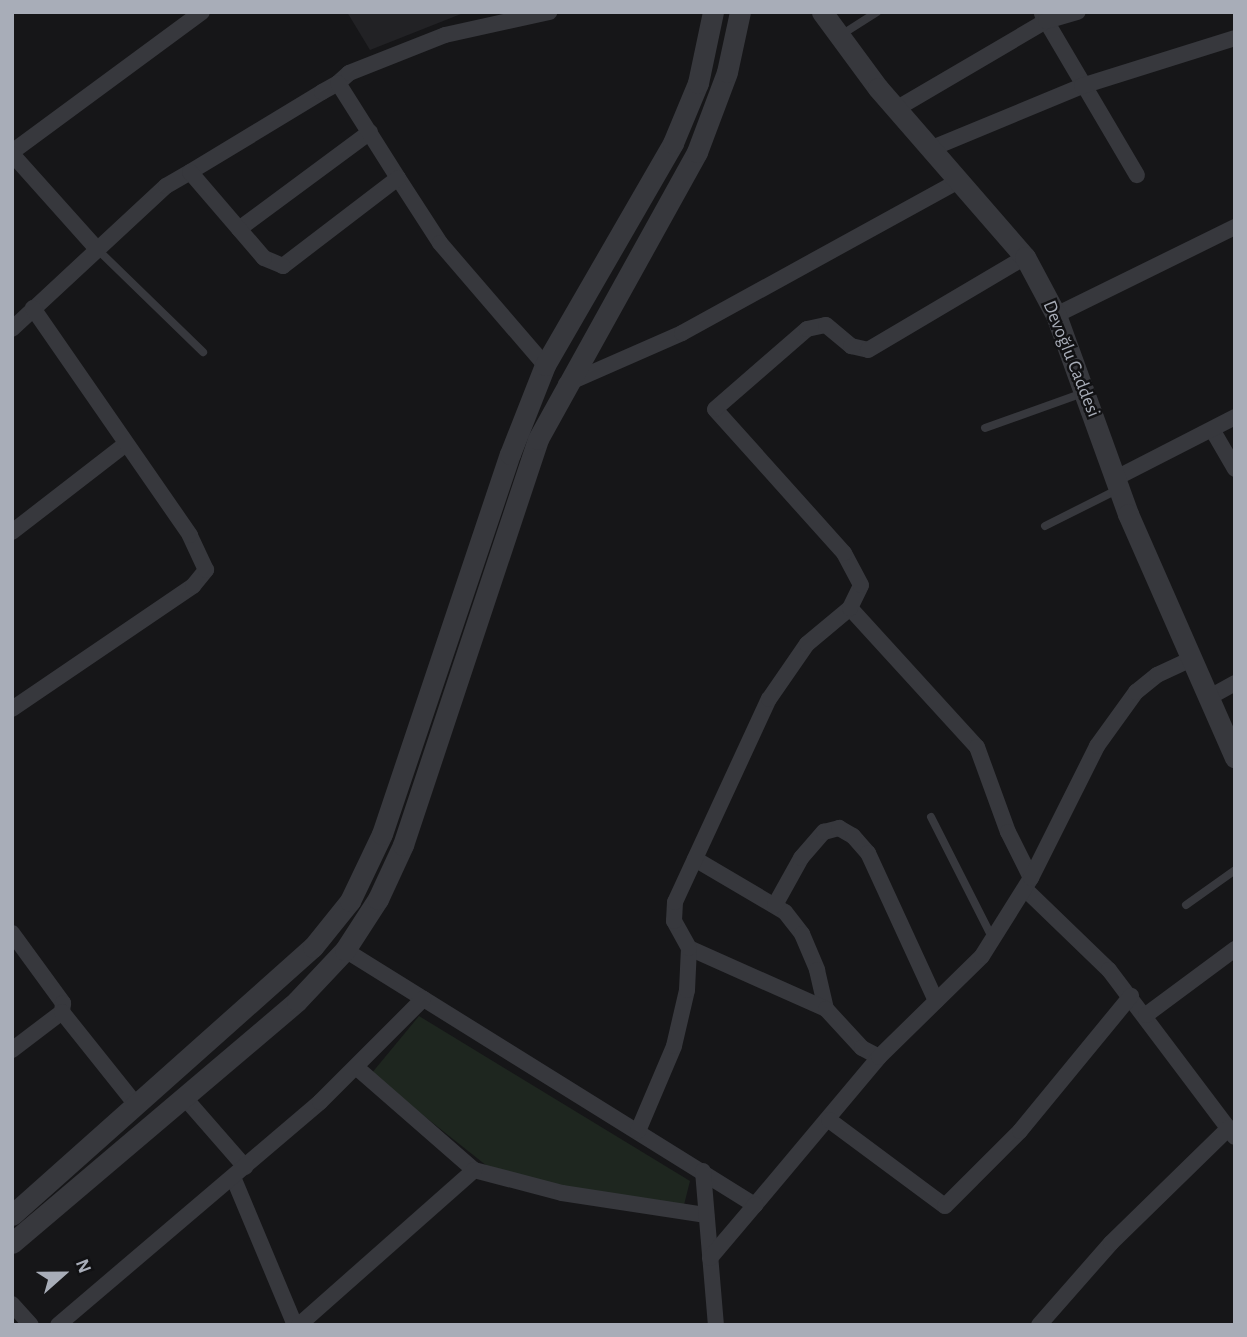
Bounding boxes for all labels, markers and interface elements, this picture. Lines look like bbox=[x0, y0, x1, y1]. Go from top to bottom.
street label: Devoğlu Caddesi bbox=[1037, 297, 1105, 421]
north arrow bbox=[28, 1239, 98, 1309]
text: N bbox=[72, 1257, 94, 1276]

